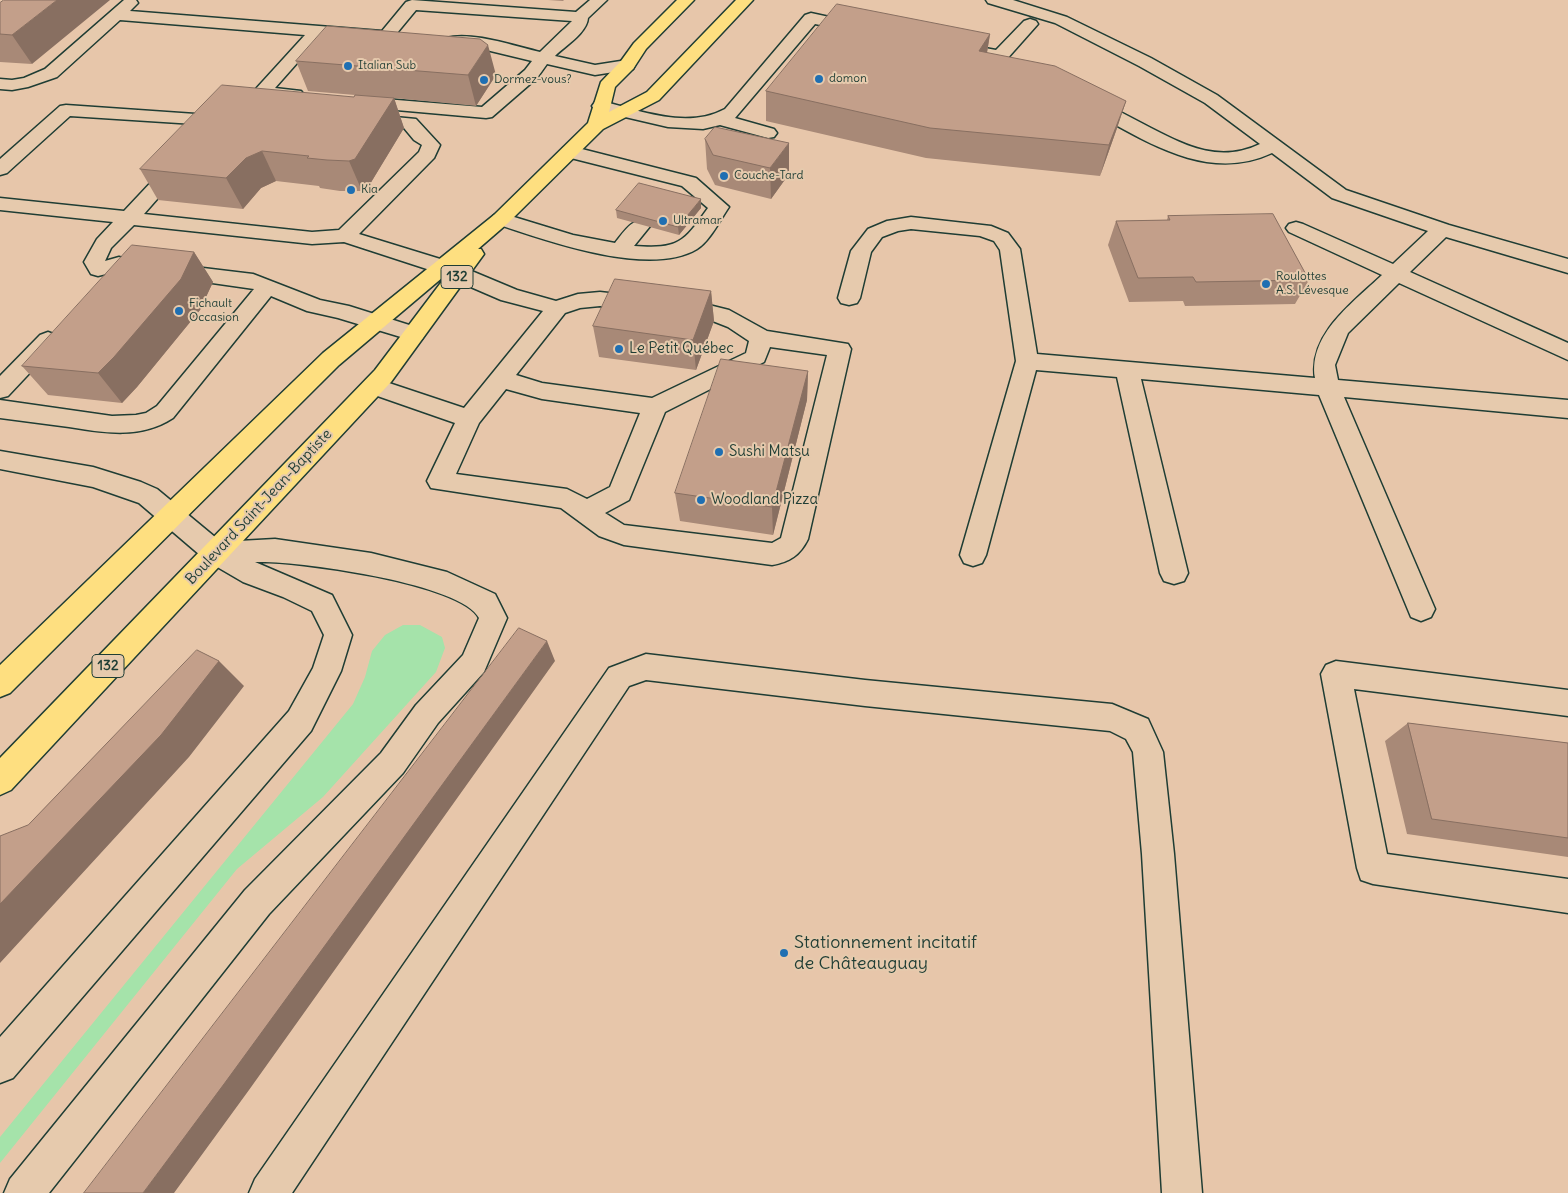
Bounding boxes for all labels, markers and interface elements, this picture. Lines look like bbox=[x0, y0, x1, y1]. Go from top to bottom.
place label: Italian Sub bbox=[358, 59, 416, 73]
marker: Italian Sub bbox=[342, 60, 354, 72]
place label: domon bbox=[829, 72, 867, 86]
place label: Dormez-vous? bbox=[494, 73, 572, 87]
marker: domon bbox=[813, 73, 825, 85]
marker: Dormez-vous? bbox=[478, 74, 490, 86]
place label: Couche-Tard bbox=[734, 169, 804, 183]
marker: Couche-Tard bbox=[718, 170, 730, 182]
place label: Kia bbox=[361, 183, 378, 197]
marker: Kia bbox=[345, 184, 357, 196]
place label: Ultramar bbox=[673, 214, 722, 228]
marker: Ultramar bbox=[657, 215, 669, 227]
road number: 132 bbox=[441, 266, 473, 288]
place label: Roulottes A.S. Lévesque bbox=[1276, 270, 1349, 298]
marker: Roulottes A.S. Lévesque bbox=[1260, 278, 1272, 290]
place label: Fichault Occasion bbox=[189, 297, 239, 325]
marker: Fichault Occasion bbox=[173, 305, 185, 317]
place label: Le Petit Québec bbox=[629, 340, 734, 358]
marker: Le Petit Québec bbox=[613, 343, 625, 355]
street label: Boulevard Saint-Jean-Baptiste bbox=[182, 425, 336, 589]
place label: Sushi Matsu bbox=[729, 443, 810, 461]
marker: Sushi Matsu bbox=[713, 446, 725, 458]
place label: Woodland Pizza bbox=[711, 491, 818, 509]
marker: Woodland Pizza bbox=[695, 494, 707, 506]
road number: 132 bbox=[92, 654, 124, 678]
place label: Stationnement incitatif de Châteauguay bbox=[794, 932, 977, 974]
marker: Stationnement incitatif de Châteauguay bbox=[778, 947, 790, 959]

